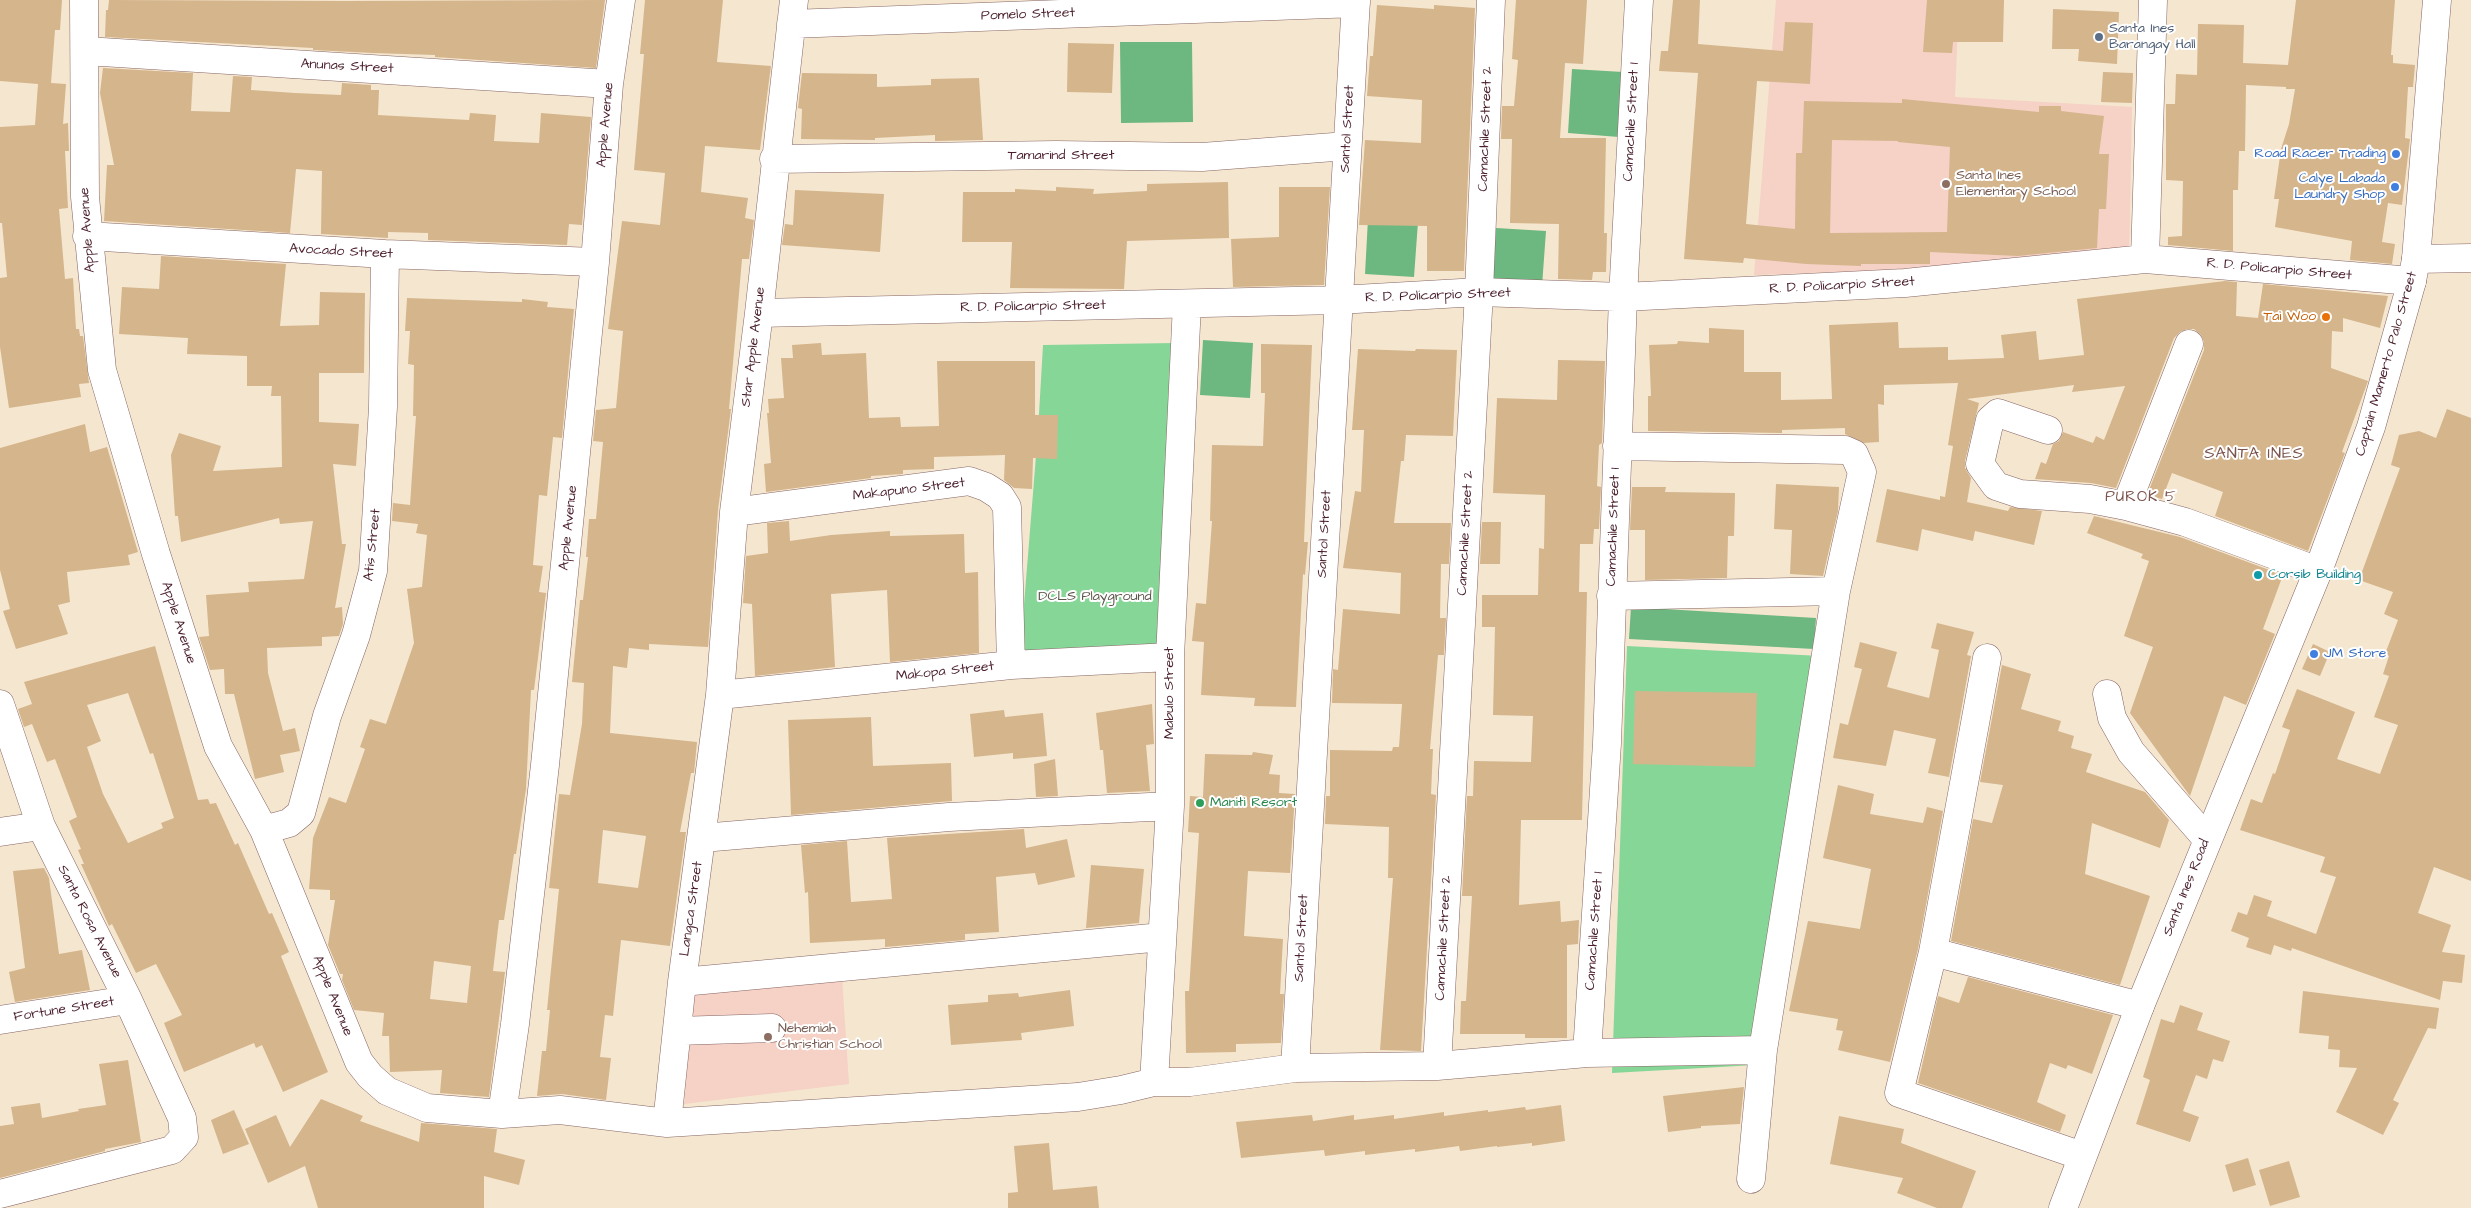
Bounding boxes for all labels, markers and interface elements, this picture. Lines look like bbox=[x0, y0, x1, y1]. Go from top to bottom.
street label: Pomelo Street bbox=[981, 5, 1075, 25]
place label: Santa Ines Barangay Hall bbox=[2109, 21, 2196, 54]
marker: Santa Ines Barangay Hall bbox=[2093, 31, 2105, 43]
street label: Anunas Street bbox=[300, 56, 394, 78]
street label: Camachile Street 1 bbox=[1620, 62, 1644, 182]
street label: Camachile Street 2 bbox=[1475, 66, 1497, 192]
street label: Apple Avenue bbox=[594, 82, 618, 168]
street label: Santol Street bbox=[1337, 85, 1359, 173]
place label: Road Racer Trading bbox=[2254, 146, 2386, 162]
street label: Tamarind Street bbox=[1008, 148, 1114, 164]
marker: Road Racer Trading bbox=[2390, 148, 2402, 160]
place label: Santa Ines Elementary School bbox=[1956, 168, 2076, 200]
place label: Calye Labada Laundry Shop bbox=[2294, 171, 2385, 203]
marker: Santa Ines Elementary School bbox=[1940, 178, 1952, 190]
marker: Calye Labada Laundry Shop bbox=[2389, 181, 2401, 193]
street label: Apple Avenue bbox=[77, 187, 99, 273]
street label: Avocado Street bbox=[289, 241, 393, 263]
street label: R. D. Policarpio Street bbox=[2206, 255, 2352, 285]
street label: Captain Mamerto Palo Street bbox=[2353, 270, 2421, 458]
street label: R. D. Policarpio Street bbox=[1769, 274, 1915, 298]
street label: R. D. Policarpio Street bbox=[1365, 285, 1511, 307]
street label: Star Apple Avenue bbox=[738, 286, 770, 408]
street label: R. D. Policarpio Street bbox=[960, 297, 1106, 317]
place label: Tai Woo bbox=[2264, 309, 2316, 325]
marker: Tai Woo bbox=[2320, 311, 2332, 323]
district label: SANTA INES bbox=[2203, 445, 2305, 465]
street label: Camachile Street 1 bbox=[1604, 467, 1624, 587]
street label: Camachile Street 2 bbox=[1454, 470, 1478, 596]
street label: Makapuno Street bbox=[852, 475, 966, 505]
street label: Apple Avenue bbox=[556, 485, 582, 571]
district label: PUROK 5 bbox=[2104, 489, 2178, 507]
street label: Santol Street bbox=[1314, 490, 1336, 578]
street label: Atis Street bbox=[361, 508, 385, 582]
place label: Corsib Building bbox=[2268, 567, 2361, 583]
marker: Corsib Building bbox=[2252, 569, 2264, 581]
street label: Apple Avenue bbox=[157, 580, 199, 666]
park label: DCLS Playground bbox=[1038, 589, 1152, 605]
place label: JM Store bbox=[2324, 646, 2386, 662]
street label: Mabulo Street bbox=[1162, 647, 1178, 739]
marker: JM Store bbox=[2308, 648, 2320, 660]
street label: Makopa Street bbox=[895, 658, 995, 686]
place label: Maniti Resort bbox=[1210, 795, 1297, 811]
marker: Maniti Resort bbox=[1194, 797, 1206, 809]
street label: Santa Ines Road bbox=[2160, 837, 2214, 939]
street label: Langca Street bbox=[677, 860, 707, 958]
street label: Santa Rosa Avenue bbox=[53, 863, 125, 981]
street label: Camachile Street 1 bbox=[1582, 871, 1608, 991]
street label: Camachile Street 2 bbox=[1432, 875, 1456, 1001]
street label: Santol Street bbox=[1291, 894, 1313, 982]
street label: Apple Avenue bbox=[308, 953, 356, 1039]
street label: Fortune Street bbox=[13, 994, 115, 1026]
place label: Nehemiah Christian School bbox=[778, 1021, 882, 1054]
marker: Nehemiah Christian School bbox=[762, 1031, 774, 1043]

